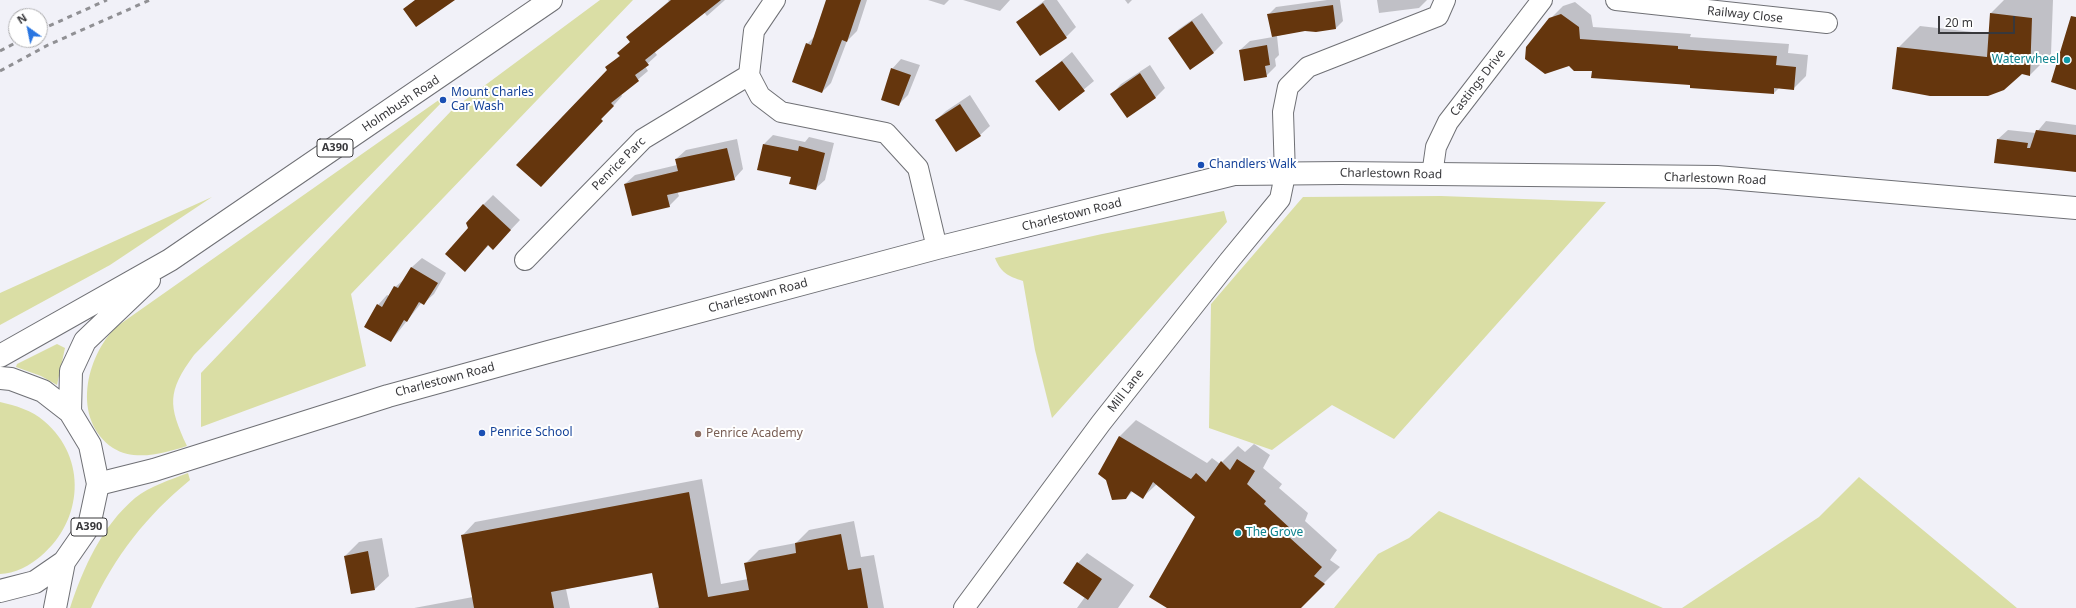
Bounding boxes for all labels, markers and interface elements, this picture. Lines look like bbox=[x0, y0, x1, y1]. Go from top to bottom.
street label: Railway Close bbox=[1706, 4, 1784, 26]
north arrow bbox=[8, 8, 48, 48]
scale bar bbox=[1940, 8, 2017, 34]
text: N bbox=[14, 10, 30, 27]
text: 20 m bbox=[1945, 14, 1973, 31]
street label: Castings Drive bbox=[1447, 47, 1509, 119]
place label: Waterwheel bbox=[1992, 53, 2059, 67]
marker: Waterwheel bbox=[2062, 55, 2072, 65]
street label: Holmbush Road bbox=[360, 73, 442, 135]
place label: Mount Charles Car Wash bbox=[451, 86, 534, 114]
marker: Mount Charles Car Wash bbox=[438, 95, 448, 105]
street label: Penrice Parc bbox=[589, 134, 649, 194]
road number: A390 bbox=[317, 139, 353, 157]
place label: Chandlers Walk bbox=[1209, 158, 1296, 172]
marker: Chandlers Walk bbox=[1196, 160, 1206, 170]
street label: Charlestown Road bbox=[1340, 166, 1442, 182]
street label: Charlestown Road bbox=[1664, 170, 1766, 188]
street label: Charlestown Road bbox=[1021, 196, 1123, 234]
street label: Charlestown Road bbox=[707, 276, 809, 316]
street label: Charlestown Road bbox=[394, 360, 496, 400]
street label: Mill Lane bbox=[1105, 367, 1147, 415]
place label: Penrice School bbox=[490, 426, 573, 440]
place label: Penrice Academy bbox=[706, 427, 803, 441]
marker: Penrice School bbox=[477, 428, 487, 438]
marker: Penrice Academy bbox=[693, 429, 703, 439]
road number: A390 bbox=[71, 518, 107, 536]
place label: The Grove bbox=[1246, 526, 1303, 540]
marker: The Grove bbox=[1233, 528, 1243, 538]

